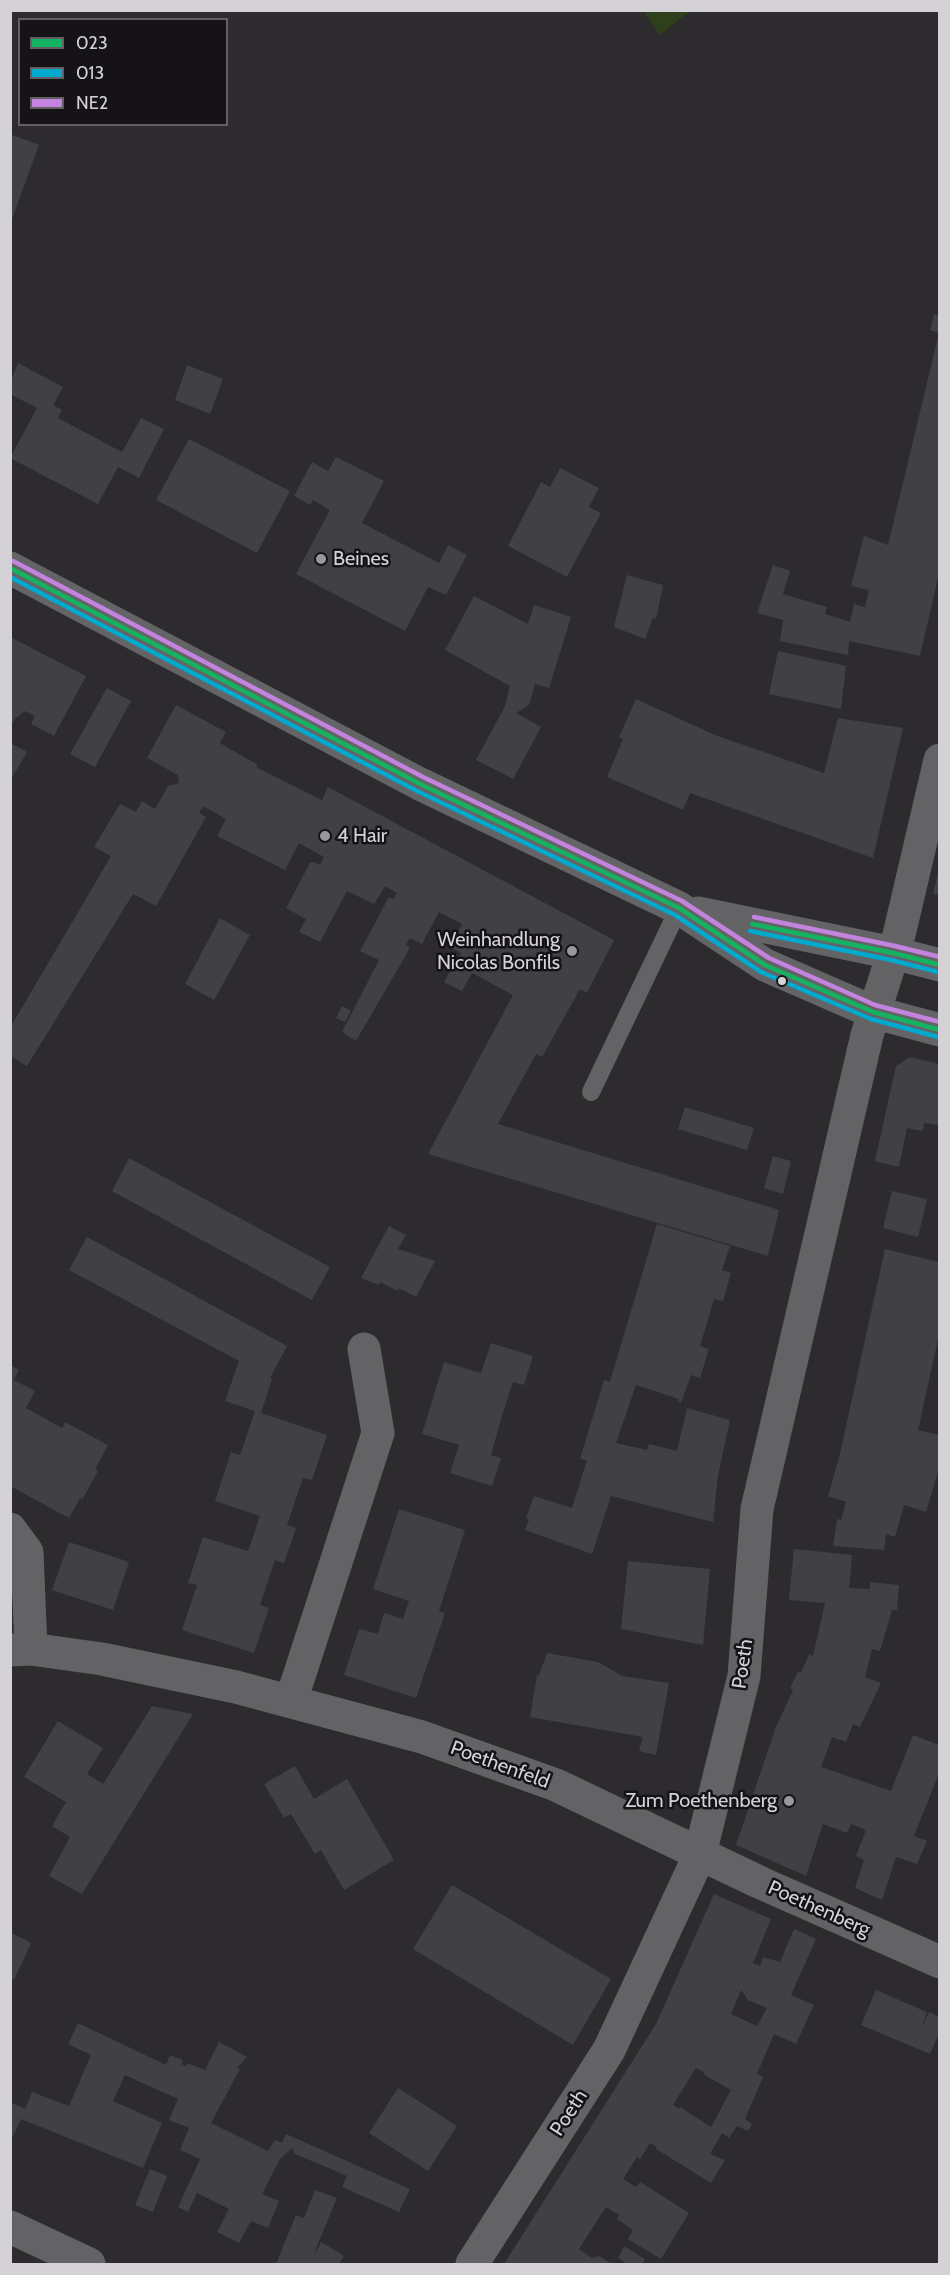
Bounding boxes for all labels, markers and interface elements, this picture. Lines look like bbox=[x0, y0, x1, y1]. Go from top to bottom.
legend bbox=[18, 18, 228, 126]
text: 023 bbox=[76, 32, 108, 54]
text: 013 bbox=[76, 62, 104, 84]
text: NE2 bbox=[76, 92, 108, 114]
place label: Beines bbox=[333, 547, 389, 571]
marker: Beines bbox=[314, 552, 328, 566]
place label: 4 Hair bbox=[337, 824, 387, 848]
marker: 4 Hair bbox=[318, 829, 332, 843]
place label: Weinhandlung Nicolas Bonfils bbox=[437, 928, 560, 975]
marker: Weinhandlung Nicolas Bonfils bbox=[565, 944, 579, 958]
unlabelled marker bbox=[776, 975, 788, 987]
street label: Poeth bbox=[728, 1638, 758, 1690]
street label: Poethenfeld bbox=[447, 1736, 553, 1794]
place label: Zum Poethenberg bbox=[625, 1789, 777, 1813]
marker: Zum Poethenberg bbox=[782, 1794, 796, 1808]
street label: Poethenberg bbox=[764, 1876, 874, 1942]
street label: Poeth bbox=[545, 2085, 593, 2141]

